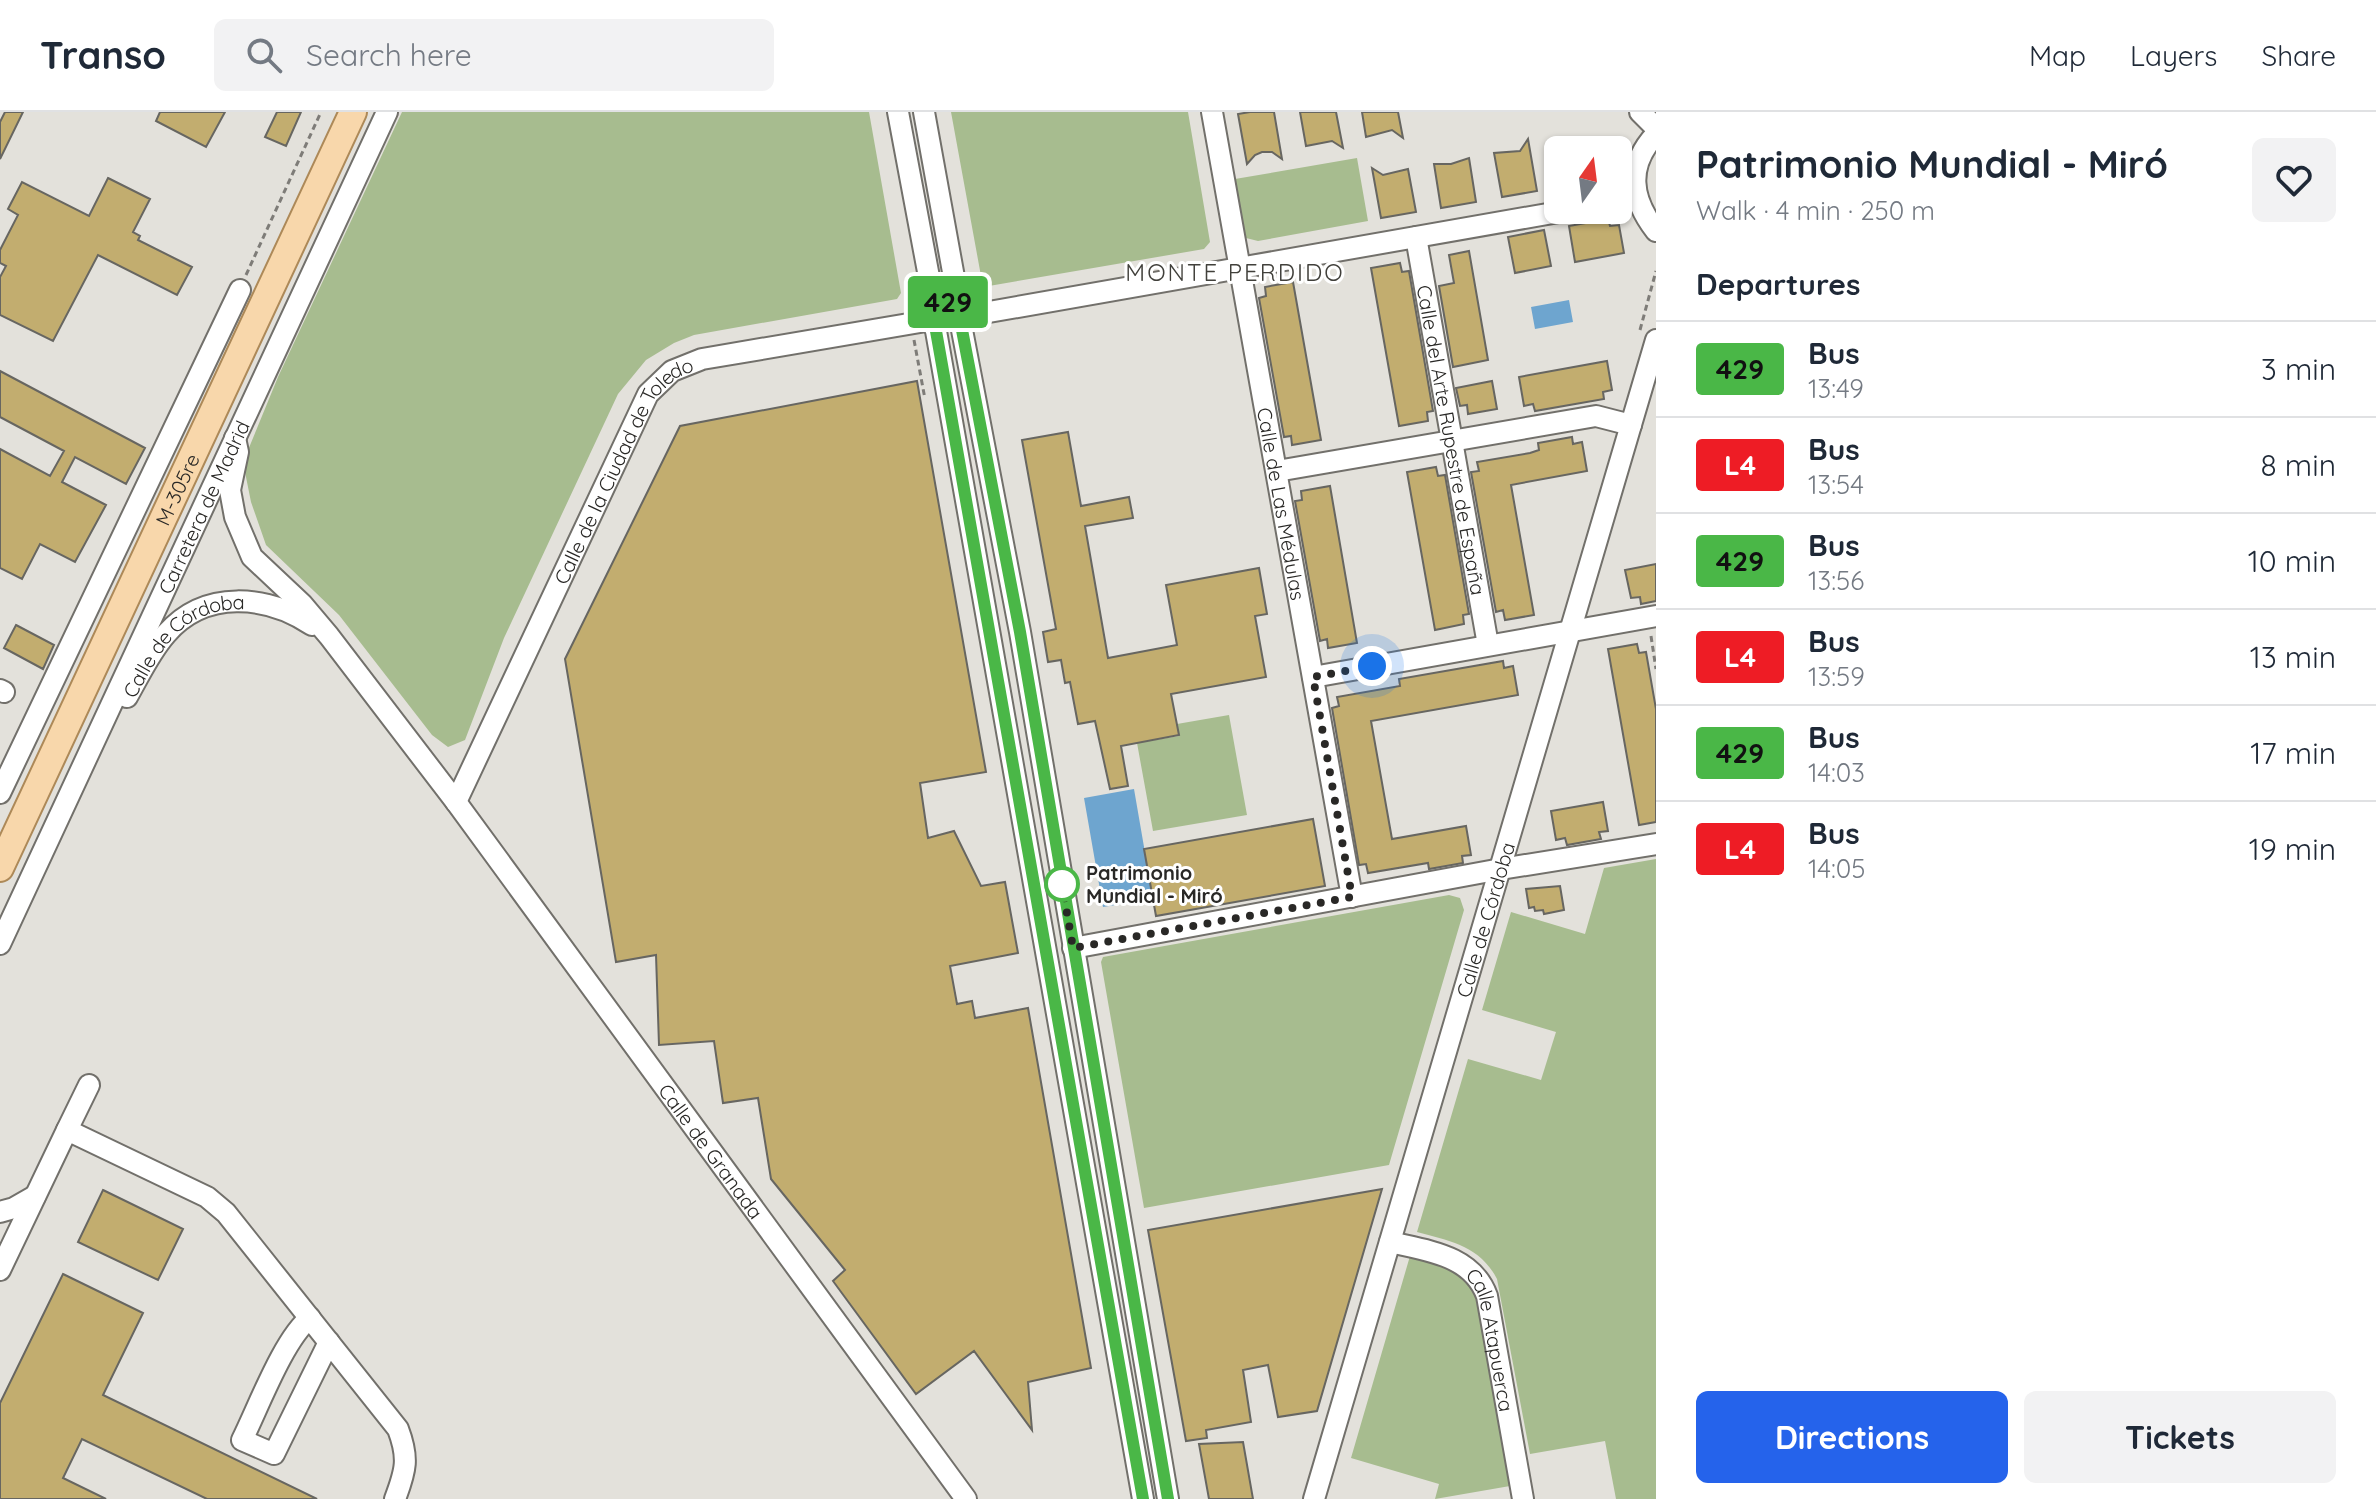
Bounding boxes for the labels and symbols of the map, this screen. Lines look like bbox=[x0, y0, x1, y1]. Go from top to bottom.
north arrow bbox=[1544, 136, 1632, 224]
district label: MONTE PERDIDO bbox=[1125, 257, 1345, 287]
line badge: 429 bbox=[902, 276, 994, 328]
street label: Calle del Arte Rupestre de España bbox=[1412, 283, 1491, 597]
street label: Calle de la Ciudad de Toledo bbox=[548, 351, 697, 588]
street label: Calle de Las Médulas bbox=[1252, 405, 1311, 602]
street label: Carretera de Madrid bbox=[152, 416, 254, 598]
street label: M-305re bbox=[149, 449, 204, 529]
street label: Calle de Córdoba bbox=[117, 589, 245, 702]
your location bbox=[1352, 646, 1392, 686]
street label: Calle de Córdoba bbox=[1450, 839, 1520, 1000]
place label: Patrimonio Mundial - Miró bbox=[1086, 860, 1223, 908]
marker: Patrimonio Mundial - Miró bbox=[1045, 867, 1079, 901]
street label: Calle de Granada bbox=[654, 1079, 769, 1223]
street label: Calle Atapuerca bbox=[1461, 1262, 1520, 1413]

